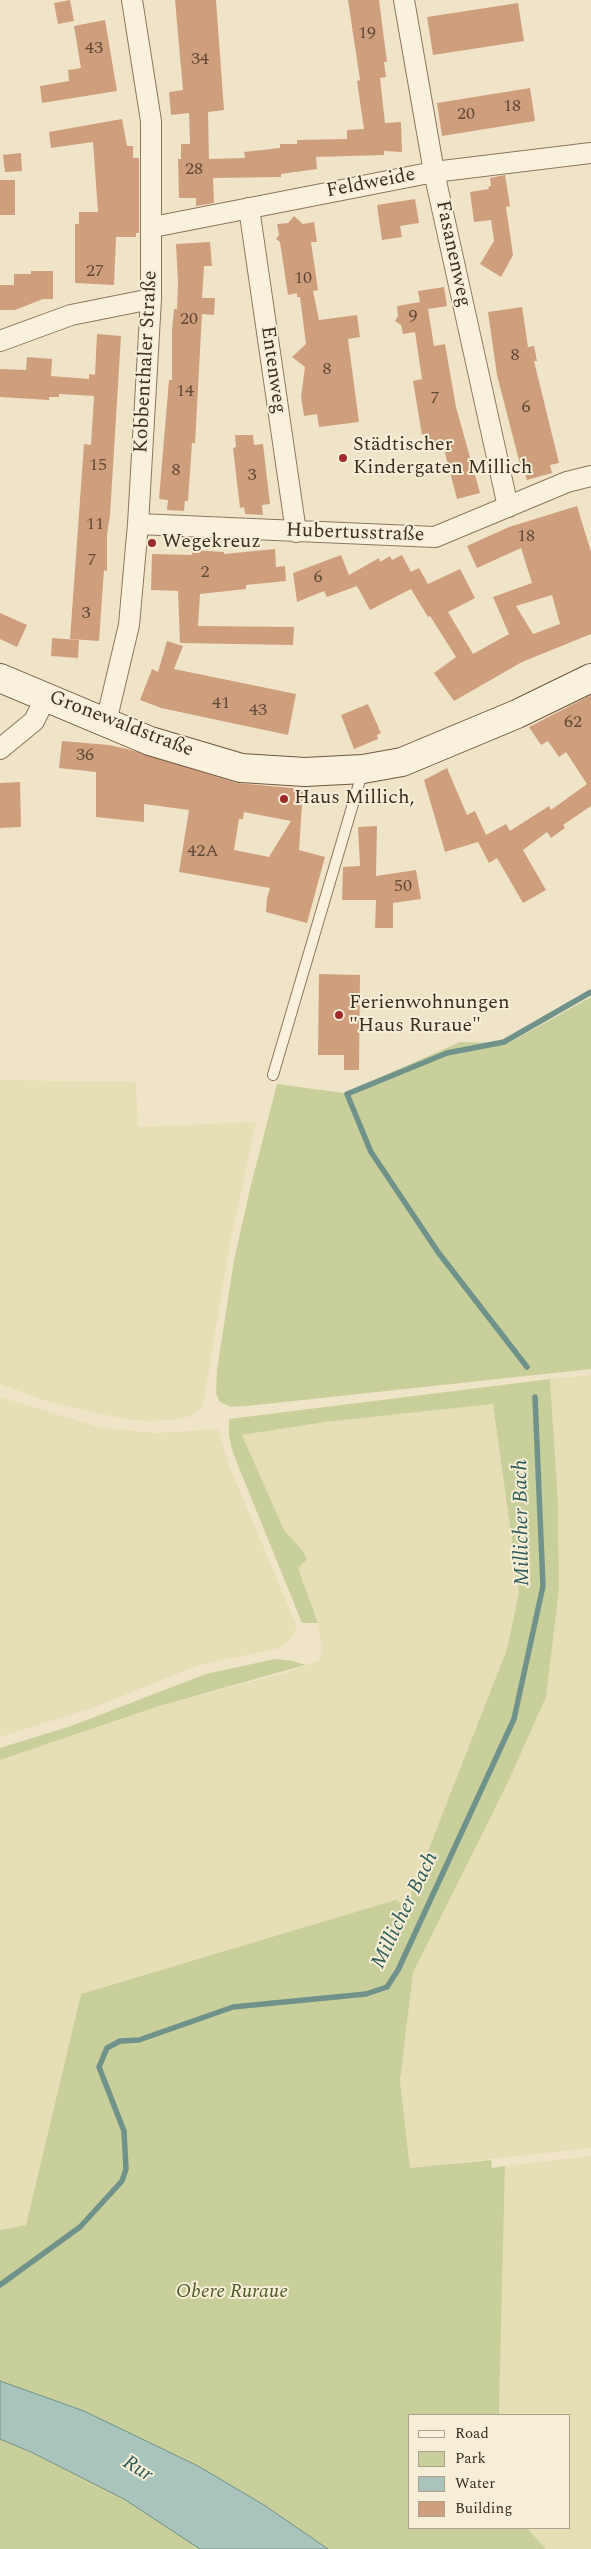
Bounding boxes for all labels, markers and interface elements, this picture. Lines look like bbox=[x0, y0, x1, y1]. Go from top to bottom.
house number: 19 bbox=[358, 23, 376, 45]
house number: 43 bbox=[85, 38, 103, 60]
house number: 34 bbox=[191, 49, 209, 71]
house number: 18 bbox=[503, 96, 521, 118]
house number: 20 bbox=[457, 104, 475, 126]
house number: 28 bbox=[185, 159, 203, 181]
street label: Feldweide bbox=[324, 164, 418, 204]
street label: Fasanenweg bbox=[429, 198, 475, 310]
house number: 27 bbox=[86, 261, 104, 283]
house number: 10 bbox=[294, 268, 312, 290]
street label: Kobbenthaler Straße bbox=[130, 270, 164, 454]
house number: 9 bbox=[409, 306, 417, 328]
house number: 20 bbox=[180, 309, 198, 331]
street label: Entenweg bbox=[254, 324, 290, 416]
house number: 8 bbox=[511, 345, 519, 367]
house number: 8 bbox=[323, 359, 331, 381]
house number: 14 bbox=[176, 381, 194, 403]
house number: 7 bbox=[431, 388, 439, 410]
house number: 6 bbox=[522, 397, 530, 419]
place label: Städtischer Kindergaten Millich bbox=[353, 434, 532, 481]
marker: Städtischer Kindergaten Millich bbox=[337, 452, 349, 464]
house number: 15 bbox=[89, 455, 107, 477]
house number: 8 bbox=[172, 460, 180, 482]
house number: 3 bbox=[248, 465, 256, 487]
house number: 11 bbox=[86, 514, 104, 536]
street label: Hubertusstraße bbox=[285, 520, 425, 548]
house number: 18 bbox=[517, 526, 535, 548]
place label: Wegekreuz bbox=[162, 531, 261, 555]
marker: Wegekreuz bbox=[146, 537, 158, 549]
house number: 7 bbox=[88, 550, 96, 572]
house number: 2 bbox=[201, 562, 209, 584]
house number: 6 bbox=[314, 567, 322, 589]
house number: 3 bbox=[82, 603, 90, 625]
street label: Gronewaldstraße bbox=[45, 686, 197, 764]
house number: 41 bbox=[212, 693, 230, 715]
house number: 43 bbox=[249, 700, 267, 722]
house number: 62 bbox=[564, 712, 582, 734]
house number: 36 bbox=[76, 745, 94, 767]
place label: Haus Millich, bbox=[294, 787, 415, 811]
marker: Haus Millich, bbox=[278, 793, 290, 805]
house number: 42A bbox=[187, 841, 219, 863]
house number: 50 bbox=[394, 876, 412, 898]
place label: Ferienwohnungen "Haus Ruraue" bbox=[349, 992, 510, 1039]
marker: Ferienwohnungen "Haus Ruraue" bbox=[333, 1009, 345, 1021]
water label: Millicher Bach bbox=[509, 1459, 537, 1587]
water label: Millicher Bach bbox=[367, 1848, 445, 1974]
park label: Obere Ruraue bbox=[176, 2281, 288, 2305]
legend bbox=[408, 2414, 571, 2529]
text: Road bbox=[455, 2422, 489, 2445]
text: Park bbox=[455, 2447, 486, 2470]
water label: Rur bbox=[117, 2451, 157, 2489]
text: Water bbox=[455, 2472, 495, 2495]
text: Building bbox=[455, 2497, 512, 2520]

